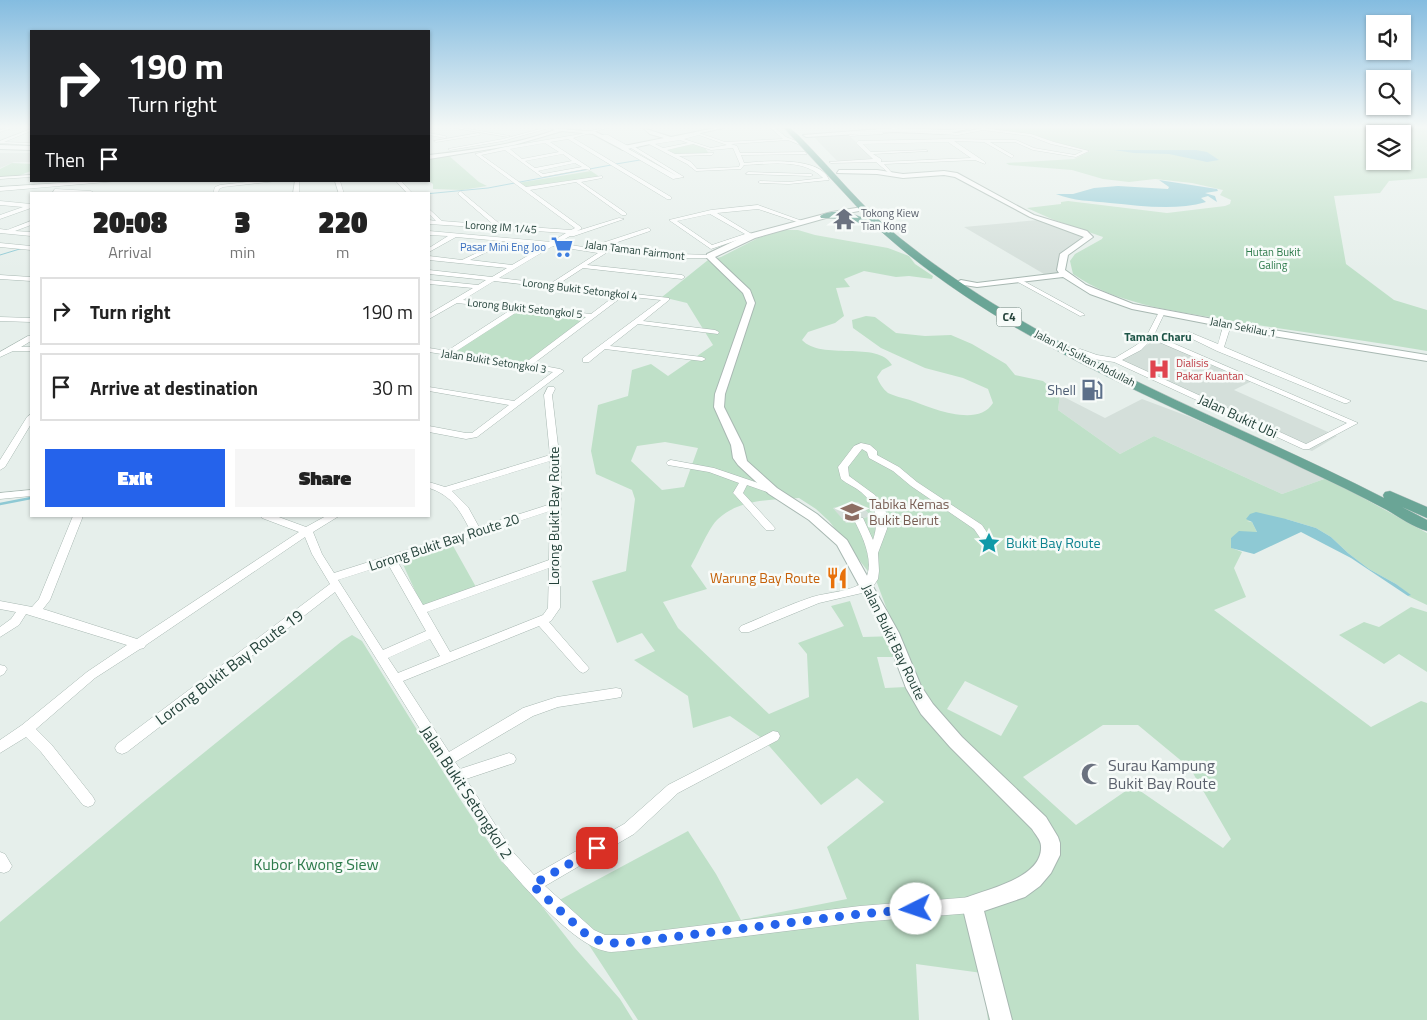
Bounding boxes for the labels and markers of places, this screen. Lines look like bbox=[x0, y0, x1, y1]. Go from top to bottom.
place label: Tokong Kiew Tian Kong bbox=[861, 205, 920, 234]
temple icon: Tokong Kiew Tian Kong bbox=[831, 206, 857, 232]
supermarket icon: Pasar Mini Eng Joo bbox=[549, 234, 575, 260]
place label: Pasar Mini Eng Joo bbox=[460, 239, 546, 255]
place label: Dialisis Pakar Kuantan bbox=[1176, 355, 1244, 384]
hospital icon: Dialisis Pakar Kuantan bbox=[1146, 356, 1172, 382]
fuel station icon: Shell bbox=[1079, 377, 1105, 403]
place label: Shell bbox=[1047, 379, 1076, 400]
place label: Tabika Kemas Bukit Beirut bbox=[869, 493, 949, 530]
school or university icon: Tabika Kemas Bukit Beirut bbox=[839, 499, 865, 525]
place icon: Bukit Bay Route bbox=[976, 530, 1002, 556]
place label: Bukit Bay Route bbox=[1006, 532, 1101, 553]
restaurant icon: Warung Bay Route bbox=[824, 565, 850, 591]
place label: Warung Bay Route bbox=[710, 567, 820, 588]
place label: Surau Kampung Bukit Bay Route bbox=[1108, 753, 1216, 795]
mosque icon: Surau Kampung Bukit Bay Route bbox=[1079, 761, 1105, 787]
pin bbox=[576, 827, 618, 869]

